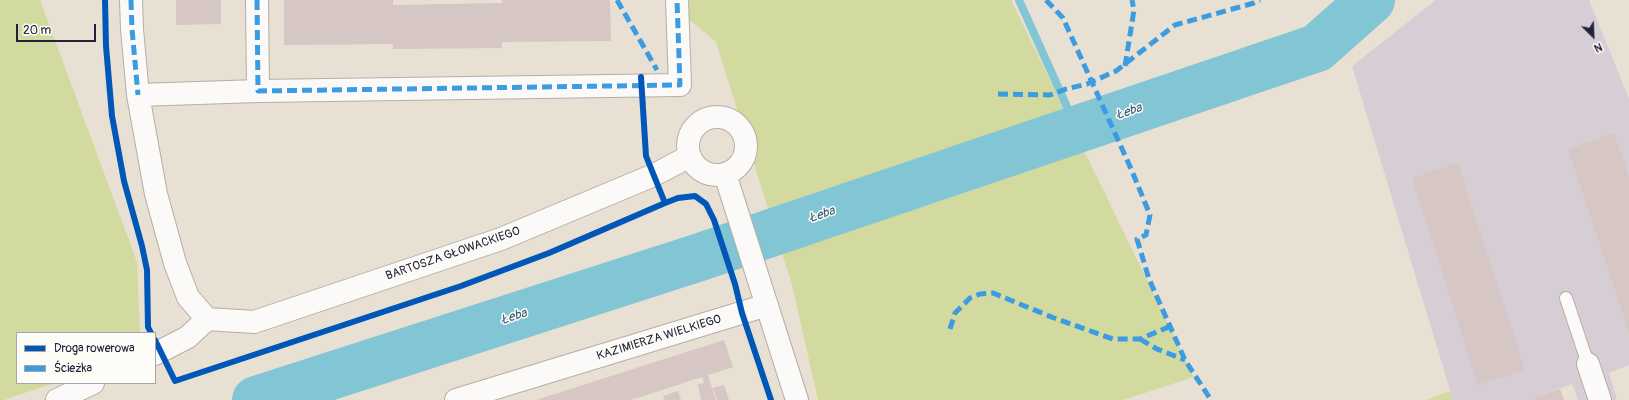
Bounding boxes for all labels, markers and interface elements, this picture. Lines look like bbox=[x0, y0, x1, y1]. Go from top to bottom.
scale bar bbox=[18, 16, 98, 42]
north arrow bbox=[1573, 16, 1613, 56]
text: 20 m bbox=[23, 23, 51, 38]
text: N bbox=[1592, 40, 1604, 55]
water label: Łeba bbox=[1114, 100, 1144, 124]
water label: Łeba bbox=[807, 203, 837, 227]
street label: BARTOSZA GŁOWACKIEGO bbox=[384, 224, 522, 284]
water label: Łeba bbox=[499, 306, 529, 328]
street label: KAZIMIERZA WIELKIEGO bbox=[595, 312, 723, 364]
legend bbox=[16, 332, 156, 384]
text: Droga rowerowa bbox=[54, 341, 135, 356]
text: Ścieżka bbox=[54, 361, 92, 376]

